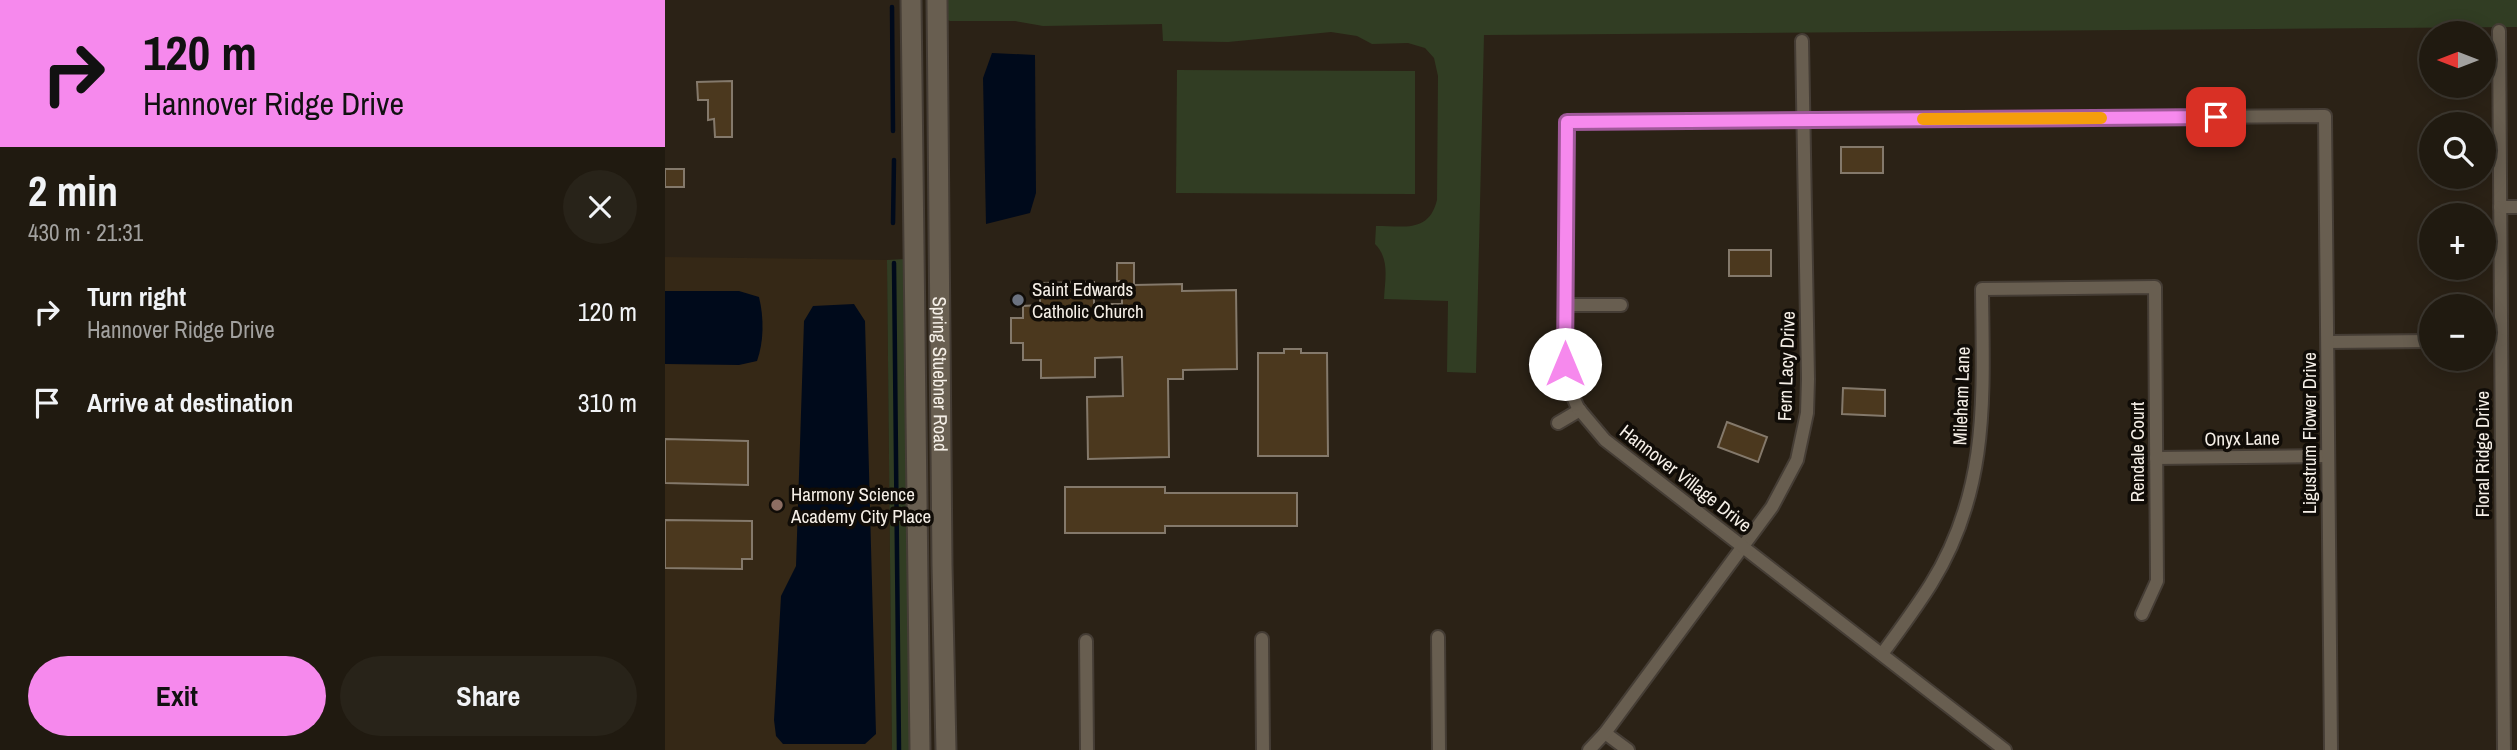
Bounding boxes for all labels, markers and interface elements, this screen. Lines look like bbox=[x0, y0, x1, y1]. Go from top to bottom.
text: 120 m bbox=[143, 19, 257, 85]
north arrow bbox=[2419, 21, 2495, 98]
map controls bbox=[2419, 21, 2496, 371]
icon: right bbox=[28, 28, 119, 119]
text: Hannover Ridge Drive bbox=[143, 82, 404, 125]
pin bbox=[2186, 87, 2246, 147]
icon: arrive bbox=[2197, 98, 2235, 136]
button: search bbox=[2419, 112, 2496, 189]
text: 2 min bbox=[28, 163, 118, 219]
button: close bbox=[563, 170, 637, 244]
button: + bbox=[2419, 203, 2496, 280]
text: 430 m · 21:31 bbox=[28, 217, 143, 248]
place label: Saint Edwards Catholic Church bbox=[1032, 276, 1144, 324]
text: Turn right bbox=[87, 279, 186, 314]
marker: Saint Edwards Catholic Church bbox=[1010, 292, 1026, 308]
icon: right bbox=[28, 293, 66, 331]
text: 120 m bbox=[578, 294, 637, 329]
button: − bbox=[2419, 294, 2496, 371]
street label: Spring Stuebner Road bbox=[927, 296, 954, 452]
street label: Fern Lacy Drive bbox=[1771, 311, 1801, 421]
text: Hannover Ridge Drive bbox=[87, 314, 275, 345]
position arrow bbox=[1528, 327, 1602, 401]
street label: Mileham Lane bbox=[1946, 346, 1976, 446]
street label: Ligustrum Flower Drive bbox=[2296, 352, 2322, 514]
icon: arrive bbox=[28, 384, 66, 422]
text: Arrive at destination bbox=[87, 385, 293, 420]
text: 310 m bbox=[578, 385, 637, 420]
street label: Floral Ridge Drive bbox=[2469, 391, 2495, 517]
street label: Rendale Court bbox=[2124, 401, 2150, 502]
street label: Hannover Village Drive bbox=[1615, 418, 1757, 538]
street label: Onyx Lane bbox=[2204, 424, 2280, 452]
place label: Harmony Science Academy City Place bbox=[790, 481, 931, 529]
marker: Harmony Science Academy City Place bbox=[769, 497, 785, 513]
button: Exit bbox=[28, 656, 326, 736]
button: Share bbox=[340, 656, 637, 736]

